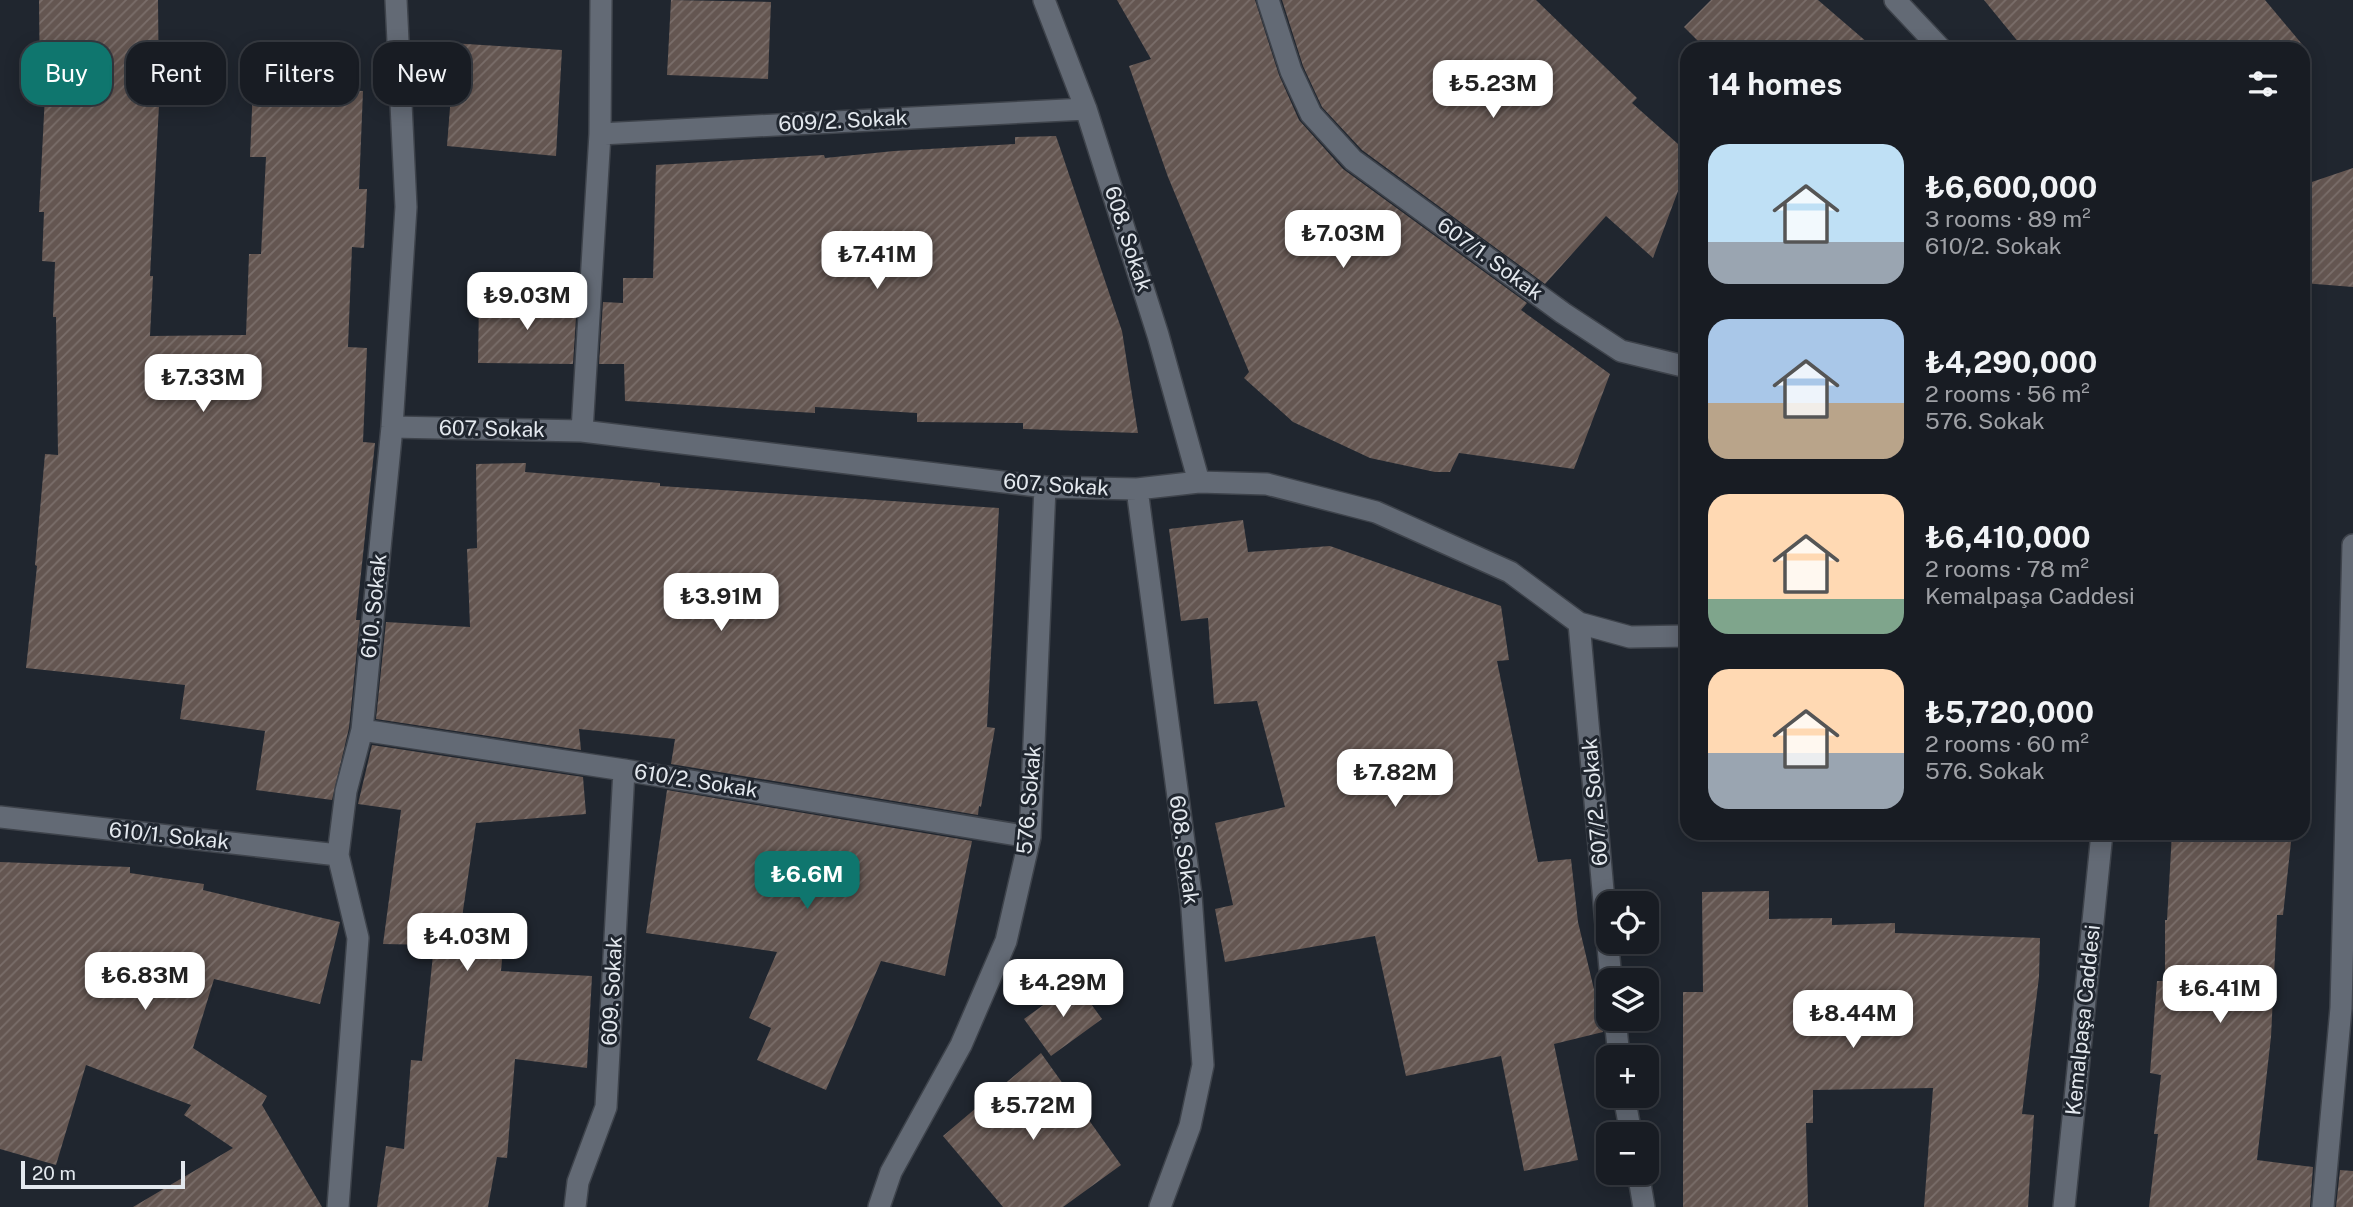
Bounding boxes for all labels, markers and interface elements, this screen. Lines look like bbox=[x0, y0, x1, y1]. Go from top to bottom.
chip: Buy bbox=[21, 42, 112, 105]
chip: Rent bbox=[126, 42, 226, 105]
chip: Filters bbox=[240, 42, 359, 105]
chip: New bbox=[373, 42, 471, 105]
pin: ₺5.23M bbox=[1436, 60, 1550, 120]
icon: filters bbox=[2244, 65, 2282, 103]
text: 14 homes bbox=[1708, 66, 1842, 102]
text: ₺5.23M bbox=[1449, 69, 1537, 96]
street label: 609/2. Sokak bbox=[778, 105, 908, 136]
text: ₺6,600,000 bbox=[1925, 169, 2097, 205]
icon: home bbox=[1764, 172, 1848, 256]
street label: 608. Sokak bbox=[1100, 183, 1157, 295]
text: 3 rooms · 89 m² bbox=[1925, 205, 2091, 232]
pin: ₺7.03M bbox=[1286, 210, 1400, 270]
street label: 607/1. Sokak bbox=[1433, 212, 1548, 305]
text: ₺7.03M bbox=[1301, 219, 1385, 246]
pin: ₺7.41M bbox=[820, 232, 934, 291]
text: 610/2. Sokak bbox=[1925, 232, 2062, 259]
text: ₺7.41M bbox=[837, 240, 917, 267]
pin: ₺9.03M bbox=[470, 272, 584, 332]
text: ₺9.03M bbox=[483, 281, 571, 308]
text: ₺4,290,000 bbox=[1925, 344, 2097, 380]
icon: home bbox=[1764, 347, 1848, 431]
pin: ₺7.33M bbox=[146, 354, 260, 414]
text: ₺7.33M bbox=[161, 363, 245, 390]
text: 2 rooms · 56 m² bbox=[1925, 380, 2090, 407]
text: 576. Sokak bbox=[1925, 407, 2045, 434]
street label: 607. Sokak bbox=[439, 415, 545, 442]
street label: 607. Sokak bbox=[1002, 468, 1110, 501]
text: ₺6,410,000 bbox=[1925, 519, 2091, 555]
icon: home bbox=[1764, 522, 1848, 606]
street label: 610. Sokak bbox=[356, 552, 391, 659]
text: 2 rooms · 78 m² bbox=[1925, 555, 2089, 582]
pin: ₺3.91M bbox=[664, 574, 778, 633]
text: ₺3.91M bbox=[680, 582, 762, 609]
text: Kemalpaşa Caddesi bbox=[1925, 582, 2135, 609]
text: ₺5,720,000 bbox=[1925, 694, 2094, 730]
icon: home bbox=[1764, 697, 1848, 781]
text: 2 rooms · 60 m² bbox=[1925, 730, 2089, 757]
street label: 607/2. Sokak bbox=[1576, 737, 1613, 867]
street label: 576. Sokak bbox=[1011, 744, 1046, 855]
pin: ₺7.82M bbox=[1338, 750, 1452, 809]
text: 576. Sokak bbox=[1925, 757, 2045, 784]
street label: 610/2. Sokak bbox=[632, 758, 760, 803]
text: ₺7.82M bbox=[1353, 758, 1437, 785]
street label: 608. Sokak bbox=[1164, 794, 1205, 906]
street label: 610/1. Sokak bbox=[108, 817, 231, 854]
pin: ₺6.6M bbox=[758, 852, 856, 911]
text: ₺6.6M bbox=[771, 860, 843, 887]
map controls bbox=[1596, 891, 1659, 1185]
button: locate bbox=[1596, 891, 1659, 954]
pin: ₺4.03M bbox=[410, 914, 524, 973]
text: ₺4.03M bbox=[423, 922, 511, 949]
street label: Kemalpaşa Caddesi bbox=[2060, 923, 2105, 1116]
street label: 609. Sokak bbox=[596, 936, 627, 1046]
pin: ₺6.83M bbox=[88, 953, 202, 1012]
pin: ₺4.29M bbox=[1006, 960, 1120, 1019]
text: ₺6.83M bbox=[101, 961, 189, 988]
pin: ₺6.41M bbox=[2163, 965, 2277, 1025]
text: ₺4.29M bbox=[1019, 968, 1107, 995]
button: layers bbox=[1596, 968, 1659, 1031]
text: ₺6.41M bbox=[2179, 974, 2261, 1001]
pin: ₺8.44M bbox=[1796, 990, 1910, 1050]
text: ₺8.44M bbox=[1809, 999, 1897, 1026]
button: + bbox=[1596, 1045, 1659, 1108]
pin: ₺5.72M bbox=[976, 1082, 1090, 1142]
text: ₺5.72M bbox=[990, 1091, 1076, 1118]
button: − bbox=[1596, 1122, 1659, 1185]
scale bar bbox=[21, 1158, 186, 1190]
text: 20 m bbox=[32, 1162, 76, 1184]

